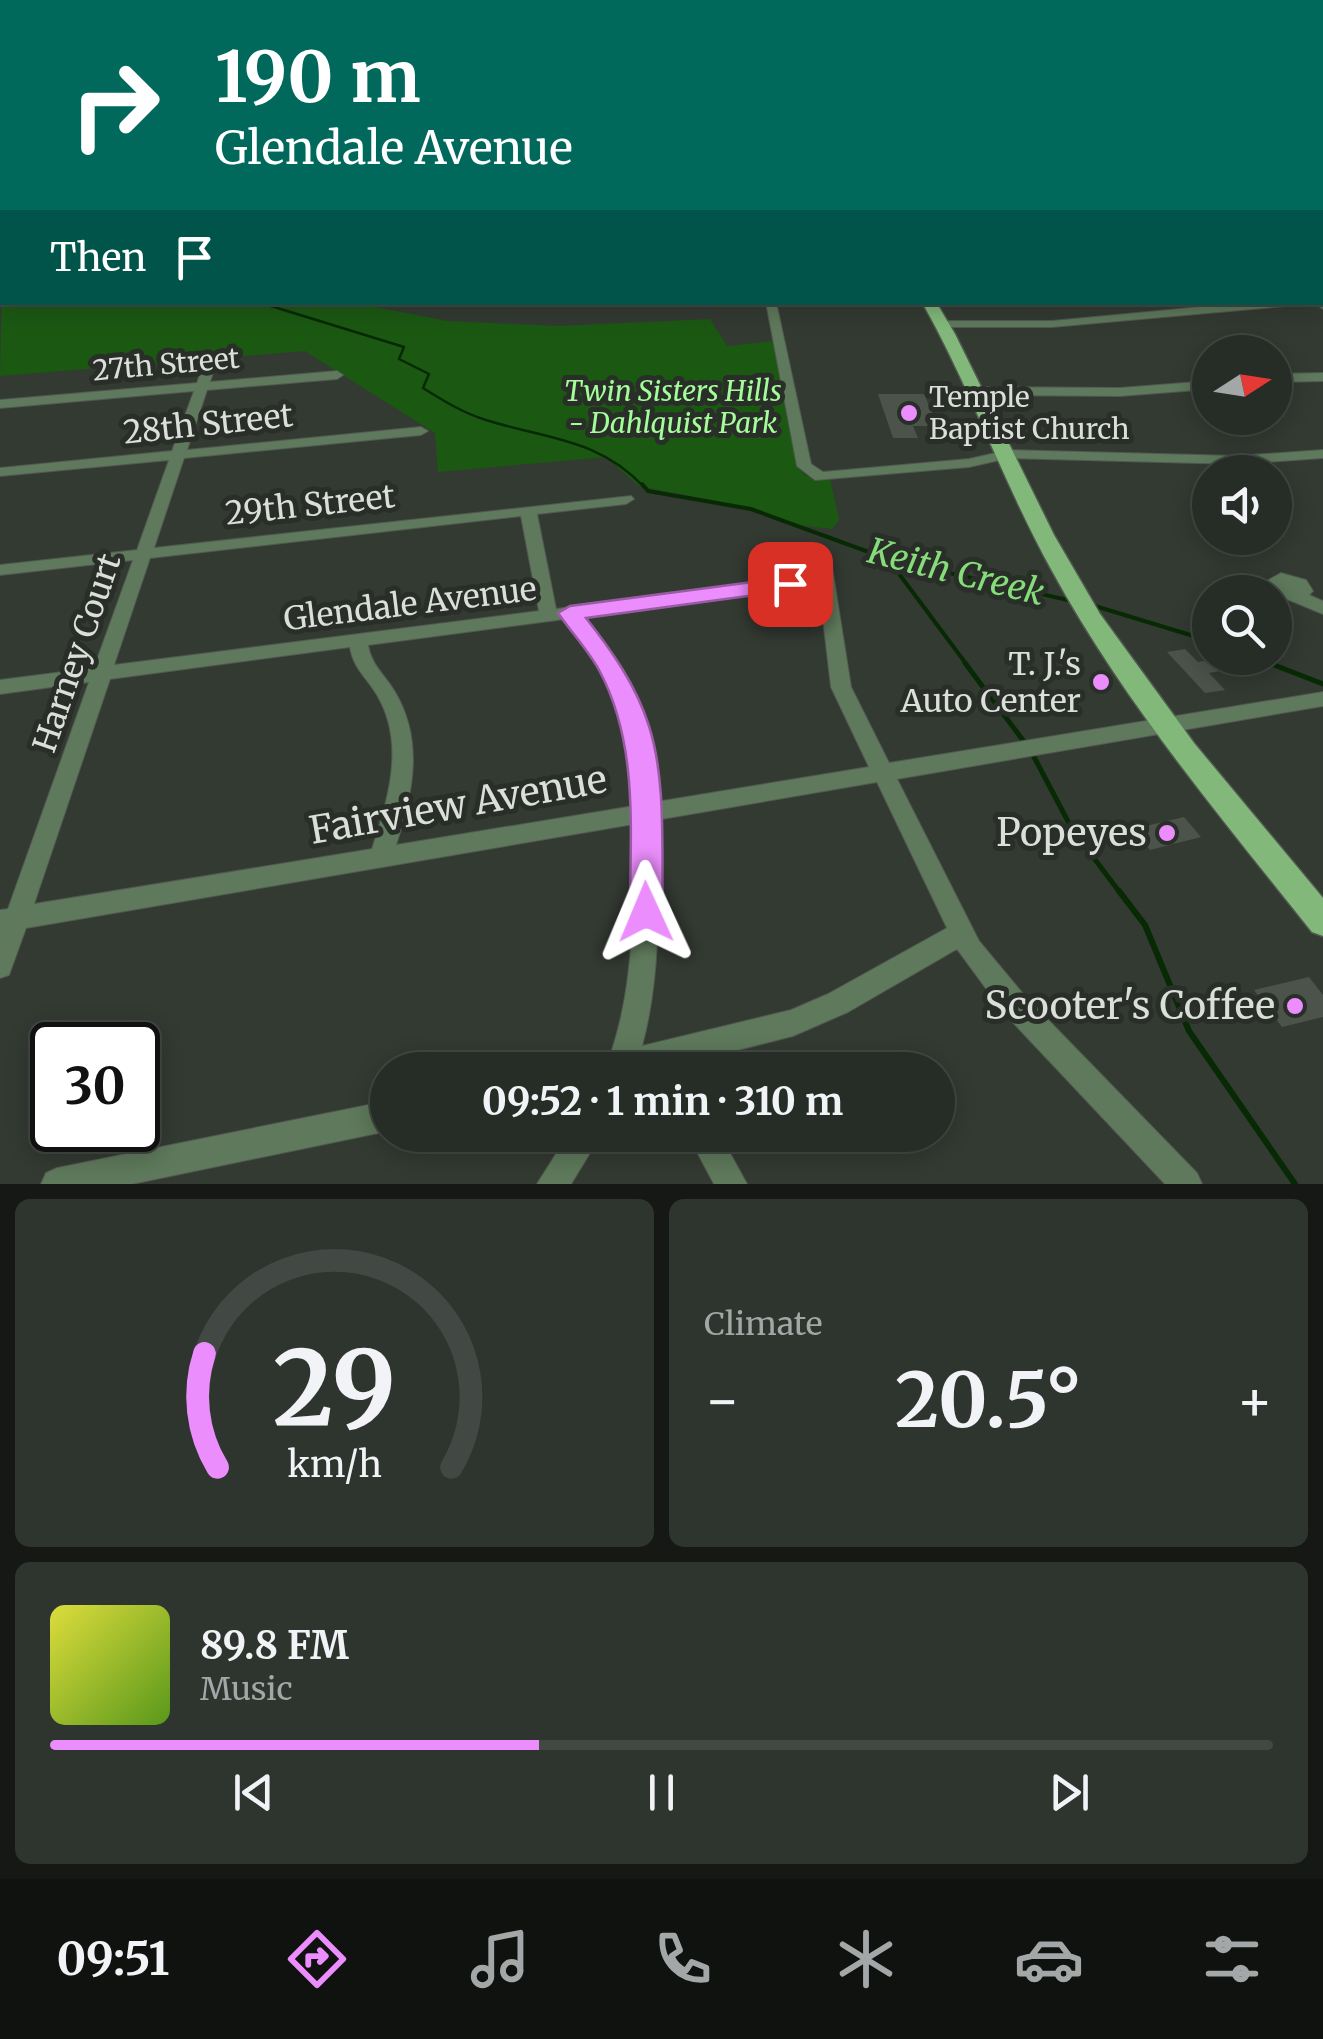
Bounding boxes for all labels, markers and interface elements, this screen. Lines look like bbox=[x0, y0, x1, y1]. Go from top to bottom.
text: 190 m bbox=[215, 33, 421, 121]
icon: right bbox=[50, 40, 180, 170]
text: Glendale Avenue bbox=[215, 120, 573, 176]
icon: arrive bbox=[167, 230, 222, 285]
text: Then bbox=[50, 234, 147, 281]
north arrow bbox=[1192, 335, 1292, 435]
map controls bbox=[1192, 335, 1292, 675]
street label: 27th Street bbox=[91, 340, 241, 388]
park label: Twin Sisters Hills - Dahlquist Park bbox=[564, 373, 782, 441]
place label: Temple Baptist Church bbox=[929, 379, 1130, 447]
street label: 28th Street bbox=[121, 395, 295, 453]
marker: Temple Baptist Church bbox=[898, 402, 920, 424]
button: sound bbox=[1192, 455, 1292, 555]
street label: 29th Street bbox=[223, 476, 397, 534]
water label: Keith Creek bbox=[862, 529, 1049, 615]
pin bbox=[748, 542, 833, 627]
street label: Harney Court bbox=[24, 548, 130, 757]
icon: arrive bbox=[763, 557, 818, 612]
street label: Glendale Avenue bbox=[281, 569, 539, 639]
button: search bbox=[1192, 575, 1292, 675]
place label: T. J.'s Auto Center bbox=[899, 644, 1081, 721]
marker: T. J.'s Auto Center bbox=[1090, 671, 1112, 693]
street label: Fairview Avenue bbox=[306, 755, 610, 854]
place label: Popeyes bbox=[996, 809, 1147, 856]
marker: Popeyes bbox=[1156, 822, 1178, 844]
position arrow bbox=[594, 860, 698, 964]
place label: Scooter's Coffee bbox=[985, 982, 1275, 1029]
marker: Scooter's Coffee bbox=[1284, 995, 1306, 1017]
speed limit sign: 30 bbox=[30, 1022, 160, 1152]
text: 09:52 · 1 min · 310 m bbox=[482, 1078, 843, 1125]
text: Climate bbox=[704, 1304, 822, 1344]
text: 29 bbox=[273, 1323, 396, 1453]
text: 20.5° bbox=[895, 1353, 1082, 1447]
text: − bbox=[704, 1366, 741, 1435]
text: + bbox=[1236, 1366, 1273, 1435]
text: km/h bbox=[287, 1442, 382, 1487]
text: 89.8 FM bbox=[200, 1622, 349, 1669]
text: Music bbox=[200, 1669, 293, 1709]
icon: previous bbox=[226, 1765, 281, 1820]
icon: pause bbox=[634, 1765, 689, 1820]
icon: next bbox=[1042, 1765, 1097, 1820]
icon: directions bbox=[282, 1924, 352, 1994]
icon: music bbox=[465, 1924, 535, 1994]
icon: phone bbox=[648, 1924, 718, 1994]
icon: climate bbox=[831, 1924, 901, 1994]
icon: car bbox=[1014, 1924, 1084, 1994]
icon: filters bbox=[1197, 1924, 1267, 1994]
text: 09:51 bbox=[56, 1931, 169, 1987]

